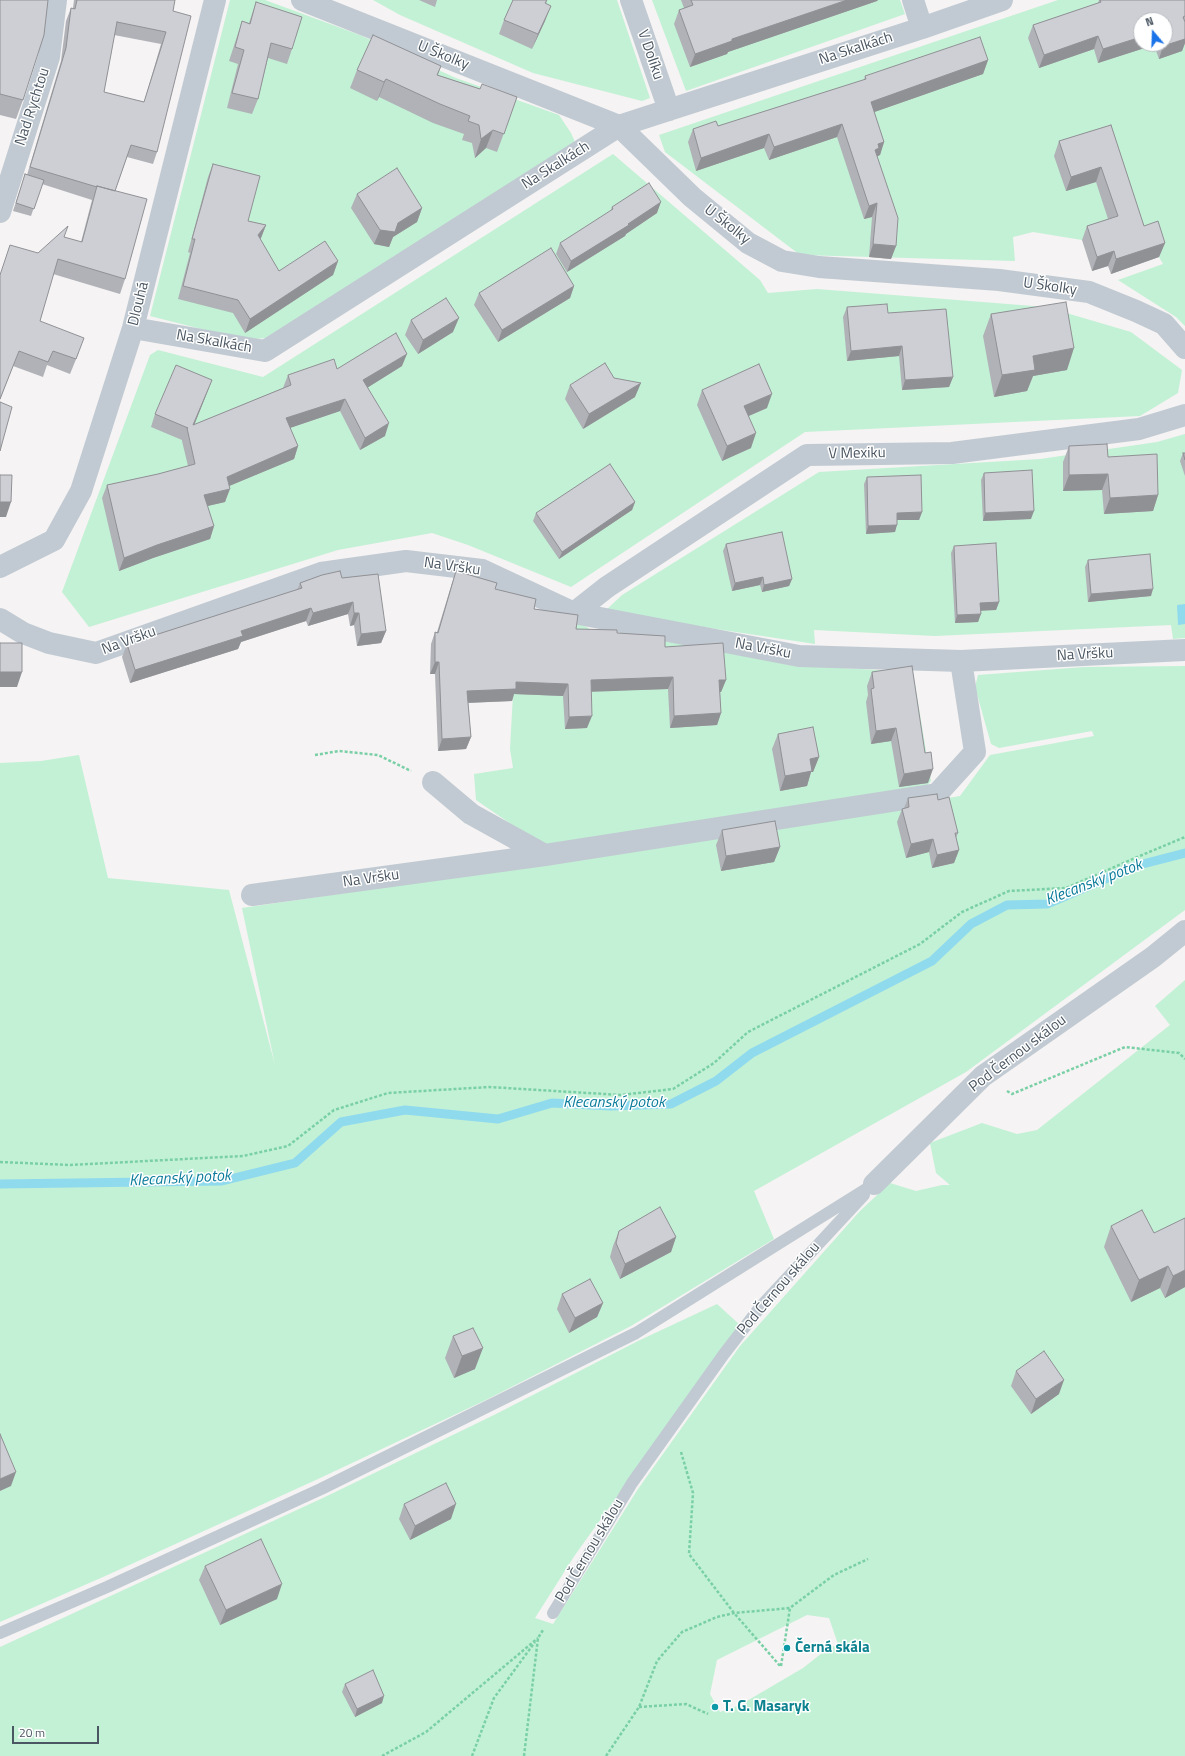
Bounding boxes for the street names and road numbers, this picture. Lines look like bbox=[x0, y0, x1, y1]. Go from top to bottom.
street label: V Dolíku bbox=[633, 28, 667, 82]
street label: Na Skalkách bbox=[817, 29, 895, 69]
street label: U Školky bbox=[415, 38, 471, 74]
street label: Nad Rychtou bbox=[12, 66, 54, 148]
street label: Na Skalkách bbox=[519, 138, 593, 194]
street label: U Školky bbox=[700, 201, 754, 249]
street label: U Školky bbox=[1022, 274, 1078, 300]
street label: Dlouhá bbox=[125, 280, 153, 328]
street label: Na Skalkách bbox=[175, 326, 253, 358]
street label: V Mexiku bbox=[828, 445, 886, 463]
street label: Na Vršku bbox=[423, 554, 481, 580]
street label: Na Vršku bbox=[99, 623, 159, 659]
street label: Na Vršku bbox=[733, 635, 793, 663]
street label: Na Vršku bbox=[1056, 645, 1114, 665]
street label: Na Vršku bbox=[342, 866, 400, 892]
street label: Pod Černou skálou bbox=[966, 1012, 1070, 1096]
street label: Pod Černou skálou bbox=[734, 1239, 824, 1339]
street label: Pod Černou skálou bbox=[552, 1496, 628, 1606]

